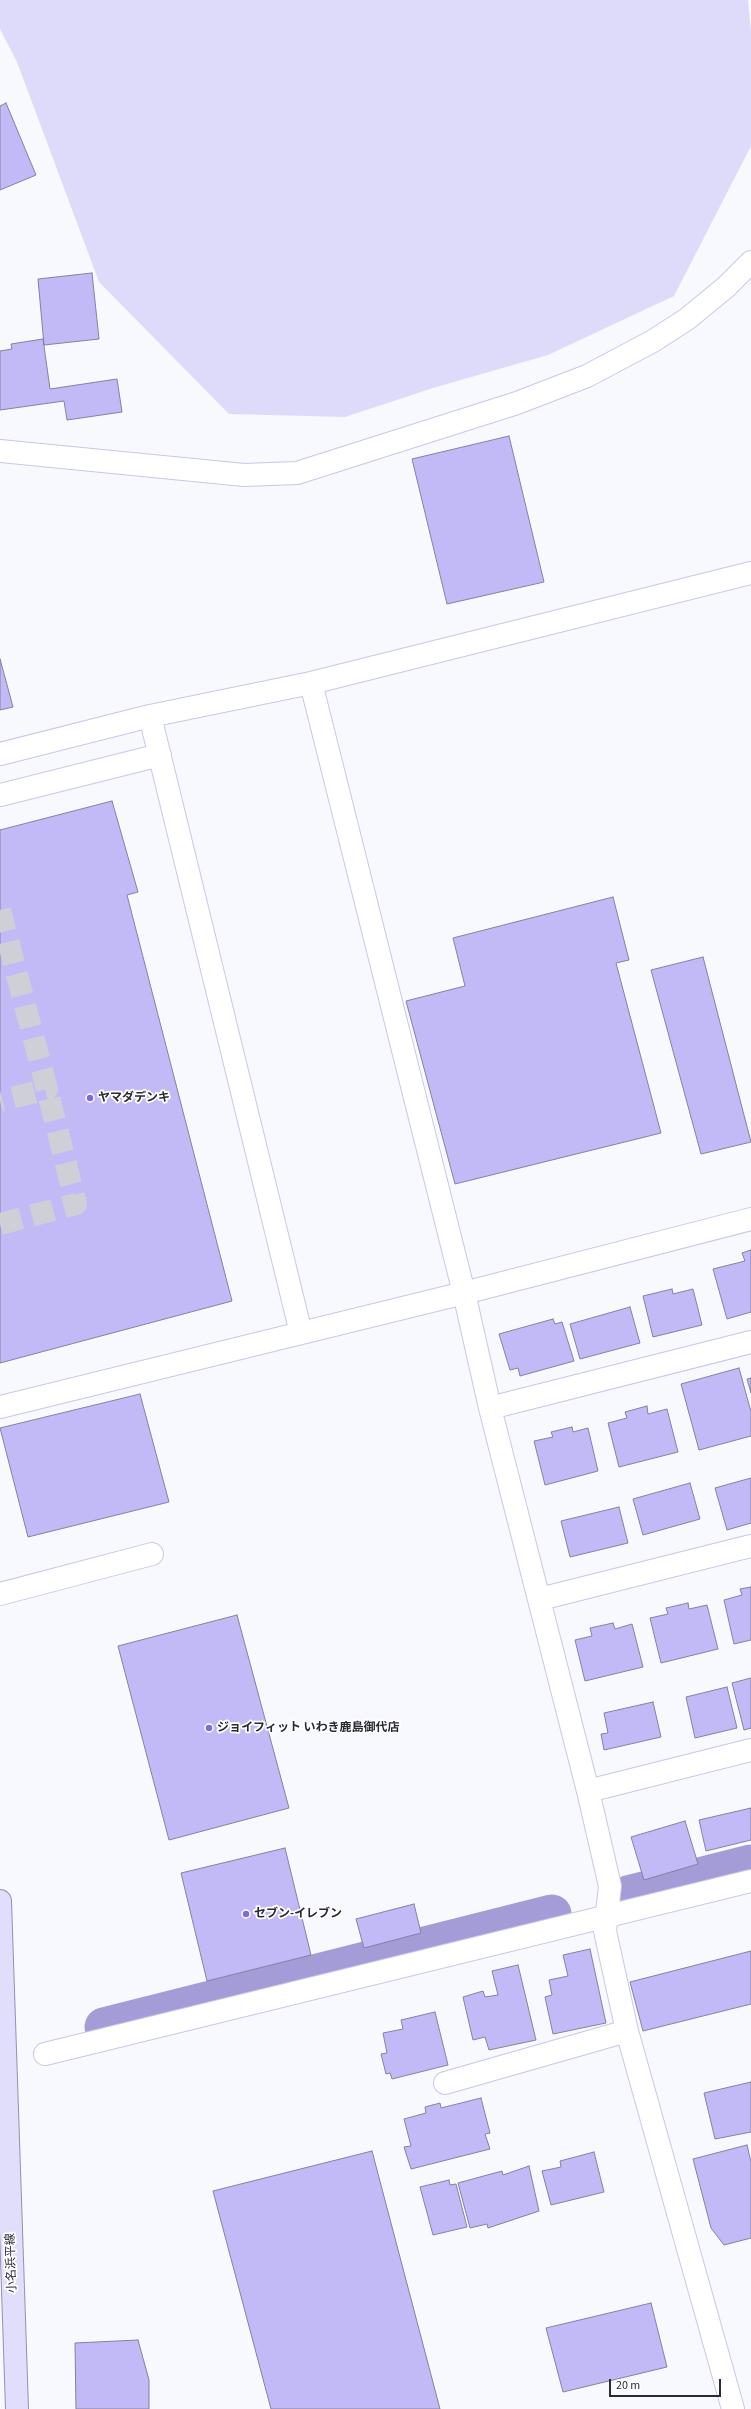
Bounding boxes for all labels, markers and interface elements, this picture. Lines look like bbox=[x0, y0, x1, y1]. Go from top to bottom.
place label: ヤマダデンキ bbox=[98, 1091, 170, 1105]
marker: ヤマダデンキ bbox=[85, 1093, 95, 1103]
place label: ジョイフィット いわき鹿島御代店 bbox=[217, 1721, 399, 1735]
marker: ジョイフィット いわき鹿島御代店 bbox=[204, 1723, 214, 1733]
place label: セブン-イレブン bbox=[254, 1907, 342, 1921]
marker: セブン-イレブン bbox=[241, 1909, 251, 1919]
street label: 小名浜平線 bbox=[4, 2233, 20, 2293]
scale bar bbox=[611, 2371, 723, 2397]
text: 20 m bbox=[616, 2377, 640, 2394]

